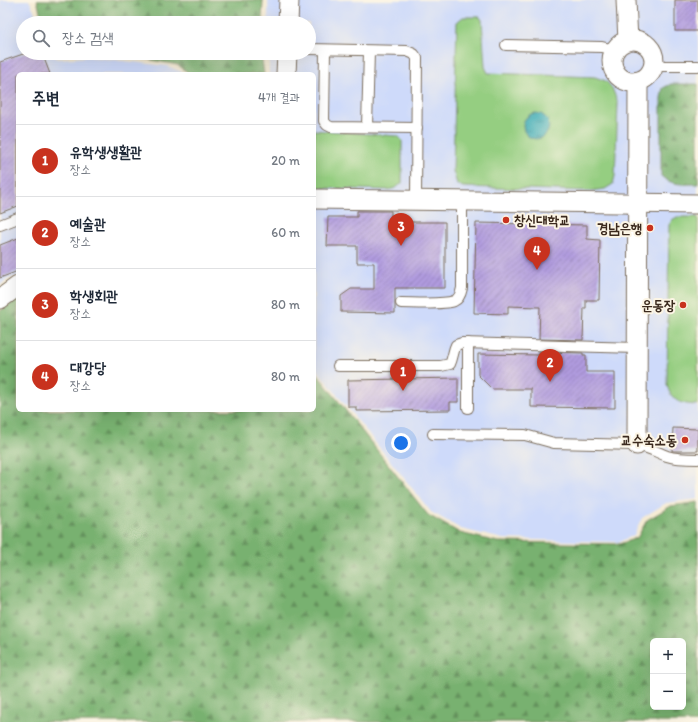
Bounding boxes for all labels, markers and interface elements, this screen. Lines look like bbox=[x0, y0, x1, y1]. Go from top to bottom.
search box bbox=[16, 16, 316, 60]
icon: search bbox=[30, 27, 52, 49]
text: 장소 검색 bbox=[62, 29, 114, 47]
text: 주변 bbox=[32, 88, 59, 108]
text: 4개 결과 bbox=[258, 90, 300, 105]
text: 유학생생활관 bbox=[70, 143, 142, 161]
text: 1 bbox=[42, 153, 48, 168]
text: 20 m bbox=[271, 153, 300, 168]
text: 장소 bbox=[70, 162, 91, 177]
place label: 창신대학교 bbox=[514, 212, 570, 229]
pin: 3 bbox=[388, 213, 414, 246]
text: 예술관 bbox=[70, 215, 106, 233]
marker: 창신대학교 bbox=[501, 215, 511, 225]
place label: 경남은행 bbox=[597, 220, 642, 237]
marker: 경남은행 bbox=[645, 223, 655, 233]
text: 2 bbox=[42, 225, 48, 240]
text: 60 m bbox=[271, 225, 300, 240]
text: 장소 bbox=[70, 234, 91, 249]
pin: 4 bbox=[524, 237, 550, 270]
text: 학생회관 bbox=[70, 287, 118, 305]
text: 3 bbox=[41, 297, 49, 312]
text: 80 m bbox=[271, 297, 300, 312]
place label: 운동장 bbox=[641, 297, 676, 314]
marker: 운동장 bbox=[678, 300, 688, 310]
text: 장소 bbox=[70, 306, 91, 321]
pin: 2 bbox=[537, 349, 563, 382]
pin: 1 bbox=[390, 358, 416, 391]
text: 대강당 bbox=[70, 359, 106, 377]
text: 4 bbox=[41, 369, 49, 384]
text: 80 m bbox=[271, 369, 300, 384]
text: 장소 bbox=[70, 378, 91, 393]
place label: 교수숙소동 bbox=[621, 432, 677, 449]
your location bbox=[391, 433, 411, 453]
marker: 교수숙소동 bbox=[680, 435, 690, 445]
map controls bbox=[650, 638, 686, 710]
button: + bbox=[650, 638, 686, 674]
button: − bbox=[650, 674, 686, 710]

